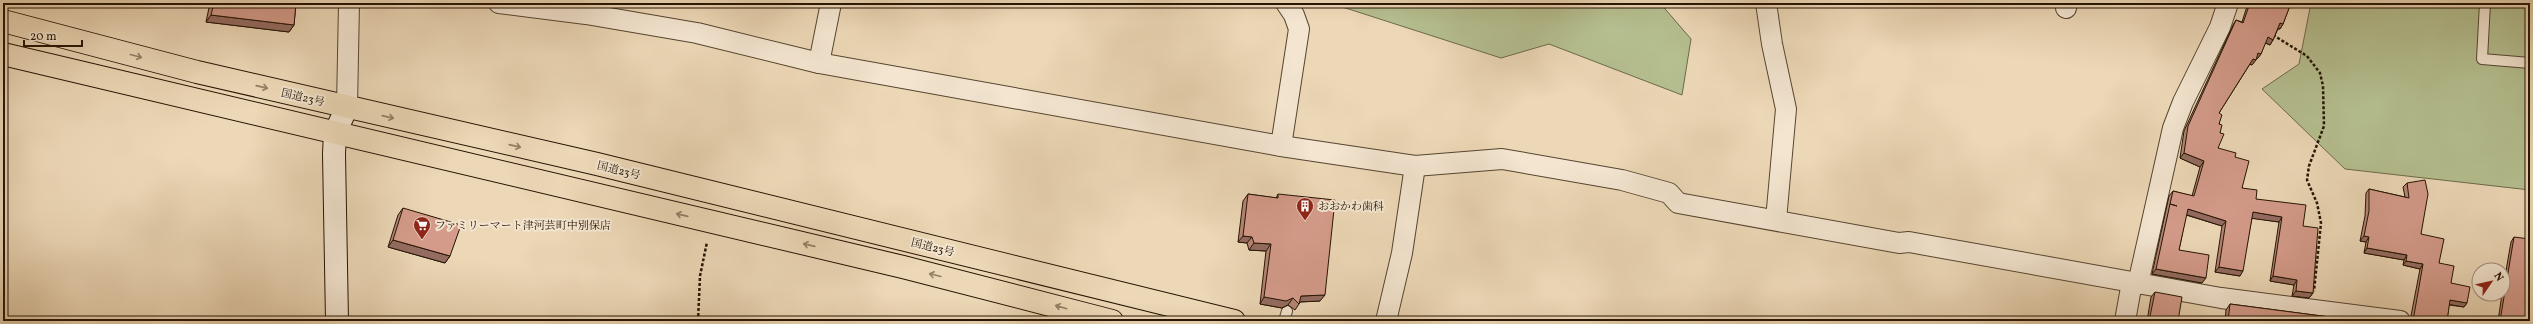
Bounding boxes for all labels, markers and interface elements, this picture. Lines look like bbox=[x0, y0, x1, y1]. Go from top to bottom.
scale bar bbox=[24, 22, 82, 48]
text: 20 m bbox=[30, 29, 57, 45]
one-way arrow bbox=[129, 52, 142, 60]
one-way arrow bbox=[255, 84, 268, 92]
street label: 国道23号 bbox=[279, 86, 326, 111]
one-way arrow bbox=[381, 113, 394, 121]
one-way arrow bbox=[508, 142, 521, 150]
street label: 国道23号 bbox=[595, 159, 642, 184]
building icon: おおかわ歯科 bbox=[1295, 196, 1315, 221]
place label: おおかわ歯科 bbox=[1318, 200, 1384, 215]
one-way arrow bbox=[676, 211, 689, 218]
supermarket icon: ファミリーマート津河芸町中別保店 bbox=[412, 215, 432, 240]
place label: ファミリーマート津河芸町中別保店 bbox=[435, 219, 611, 234]
street label: 国道23号 bbox=[909, 236, 956, 261]
one-way arrow bbox=[803, 240, 816, 248]
north arrow bbox=[2471, 262, 2511, 302]
text: N bbox=[2490, 270, 2507, 285]
one-way arrow bbox=[929, 271, 942, 278]
one-way arrow bbox=[1055, 303, 1068, 310]

